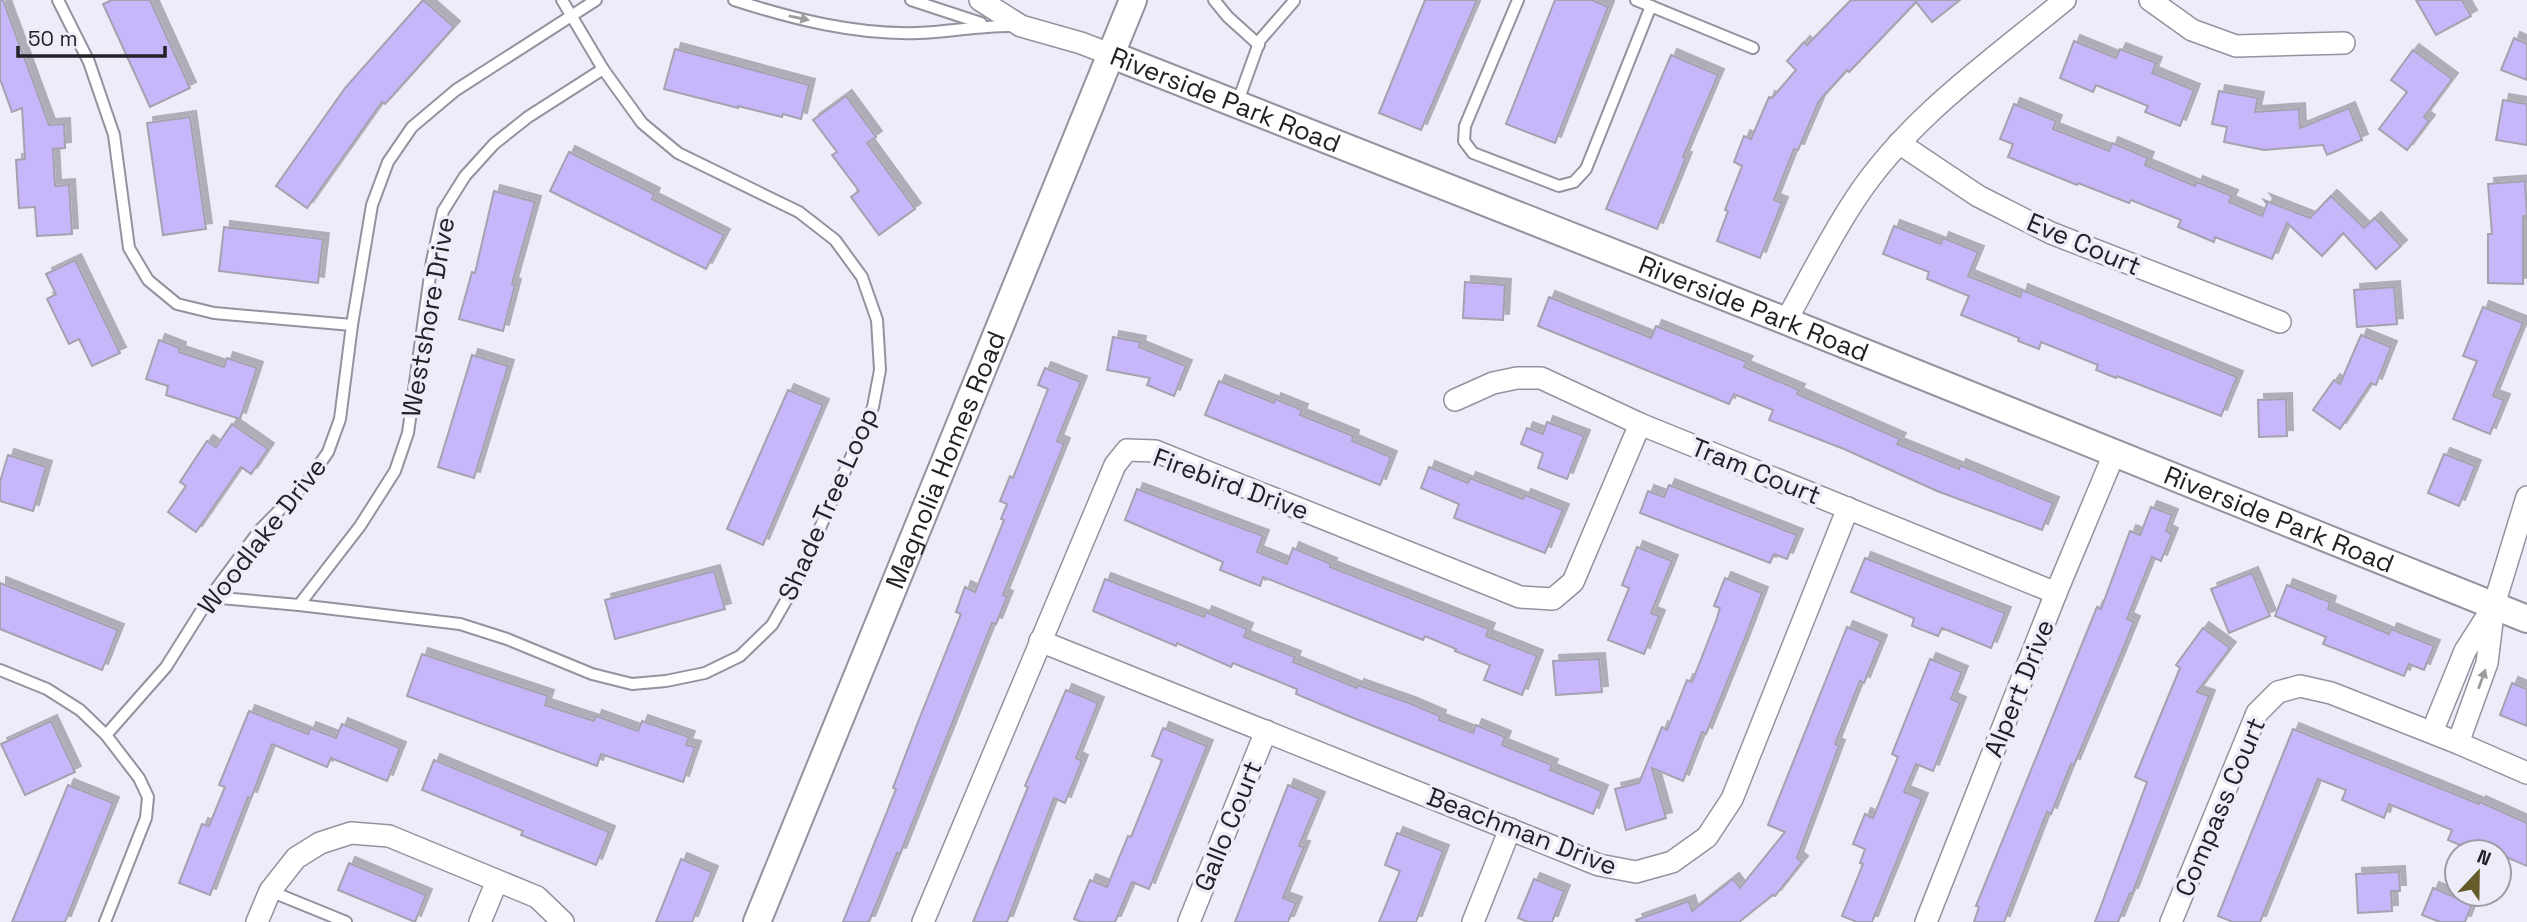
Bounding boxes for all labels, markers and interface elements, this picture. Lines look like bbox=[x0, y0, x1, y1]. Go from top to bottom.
one-way arrow bbox=[789, 13, 811, 24]
scale bar bbox=[18, 14, 164, 58]
text: 50 m bbox=[28, 25, 78, 52]
street label: Riverside Park Road bbox=[1105, 39, 1346, 161]
street label: Eve Court bbox=[2022, 205, 2146, 283]
street label: Westshore Drive bbox=[394, 214, 462, 420]
street label: Riverside Park Road bbox=[1634, 248, 1874, 370]
street label: Magnolia Homes Road bbox=[878, 326, 1013, 594]
street label: Shade Tree Loop bbox=[770, 402, 886, 606]
street label: Tram Court bbox=[1686, 430, 1826, 512]
street label: Firebird Drive bbox=[1148, 440, 1314, 528]
street label: Woodlake Drive bbox=[190, 451, 334, 621]
street label: Riverside Park Road bbox=[2159, 458, 2399, 581]
street label: Alpert Drive bbox=[1976, 614, 2062, 762]
one-way arrow bbox=[2476, 669, 2487, 690]
street label: Compass Court bbox=[2167, 712, 2273, 902]
street label: Gallo Court bbox=[1186, 756, 1270, 896]
street label: Beachman Drive bbox=[1422, 779, 1622, 883]
north arrow bbox=[2443, 838, 2513, 908]
text: N bbox=[2474, 844, 2495, 872]

